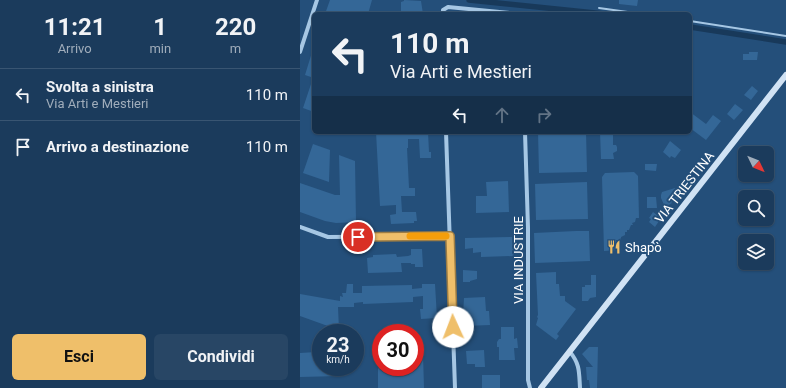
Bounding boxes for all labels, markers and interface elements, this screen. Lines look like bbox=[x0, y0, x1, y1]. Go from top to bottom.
text: 11:21 bbox=[44, 13, 106, 41]
text: 1 bbox=[153, 13, 167, 41]
text: 220 bbox=[215, 13, 256, 41]
text: 110 m bbox=[390, 27, 469, 60]
icon: left bbox=[324, 28, 376, 80]
text: Arrivo bbox=[58, 41, 92, 56]
text: min bbox=[149, 41, 171, 56]
text: m bbox=[230, 41, 241, 56]
text: Via Arti e Mestieri bbox=[390, 61, 532, 82]
text: Svolta a sinistra bbox=[46, 78, 154, 96]
icon: left bbox=[12, 84, 34, 106]
text: 110 m bbox=[246, 86, 288, 104]
text: Via Arti e Mestieri bbox=[46, 96, 149, 111]
icon: left bbox=[449, 104, 471, 126]
icon: ahead bbox=[491, 104, 513, 126]
icon: right bbox=[533, 104, 555, 126]
icon: arrive bbox=[12, 136, 34, 158]
text: Arrivo a destinazione bbox=[46, 138, 189, 156]
text: 110 m bbox=[246, 138, 288, 156]
north arrow bbox=[738, 146, 774, 182]
map controls bbox=[738, 146, 774, 270]
street label: VIA TRIESTINA bbox=[652, 148, 717, 226]
button: search bbox=[738, 190, 774, 226]
street label: VIA INDUSTRIE bbox=[511, 216, 526, 304]
pin bbox=[341, 220, 375, 254]
icon: arrive bbox=[347, 226, 369, 248]
button: layers bbox=[738, 234, 774, 270]
restaurant icon: Shapò bbox=[606, 239, 622, 255]
place label: Shapò bbox=[625, 240, 662, 255]
position arrow bbox=[432, 306, 474, 348]
speed limit sign: 30 bbox=[372, 324, 424, 376]
text: 23 bbox=[327, 333, 349, 357]
button: Esci bbox=[12, 334, 146, 380]
button: Condividi bbox=[154, 334, 288, 380]
text: km/h bbox=[326, 354, 350, 365]

